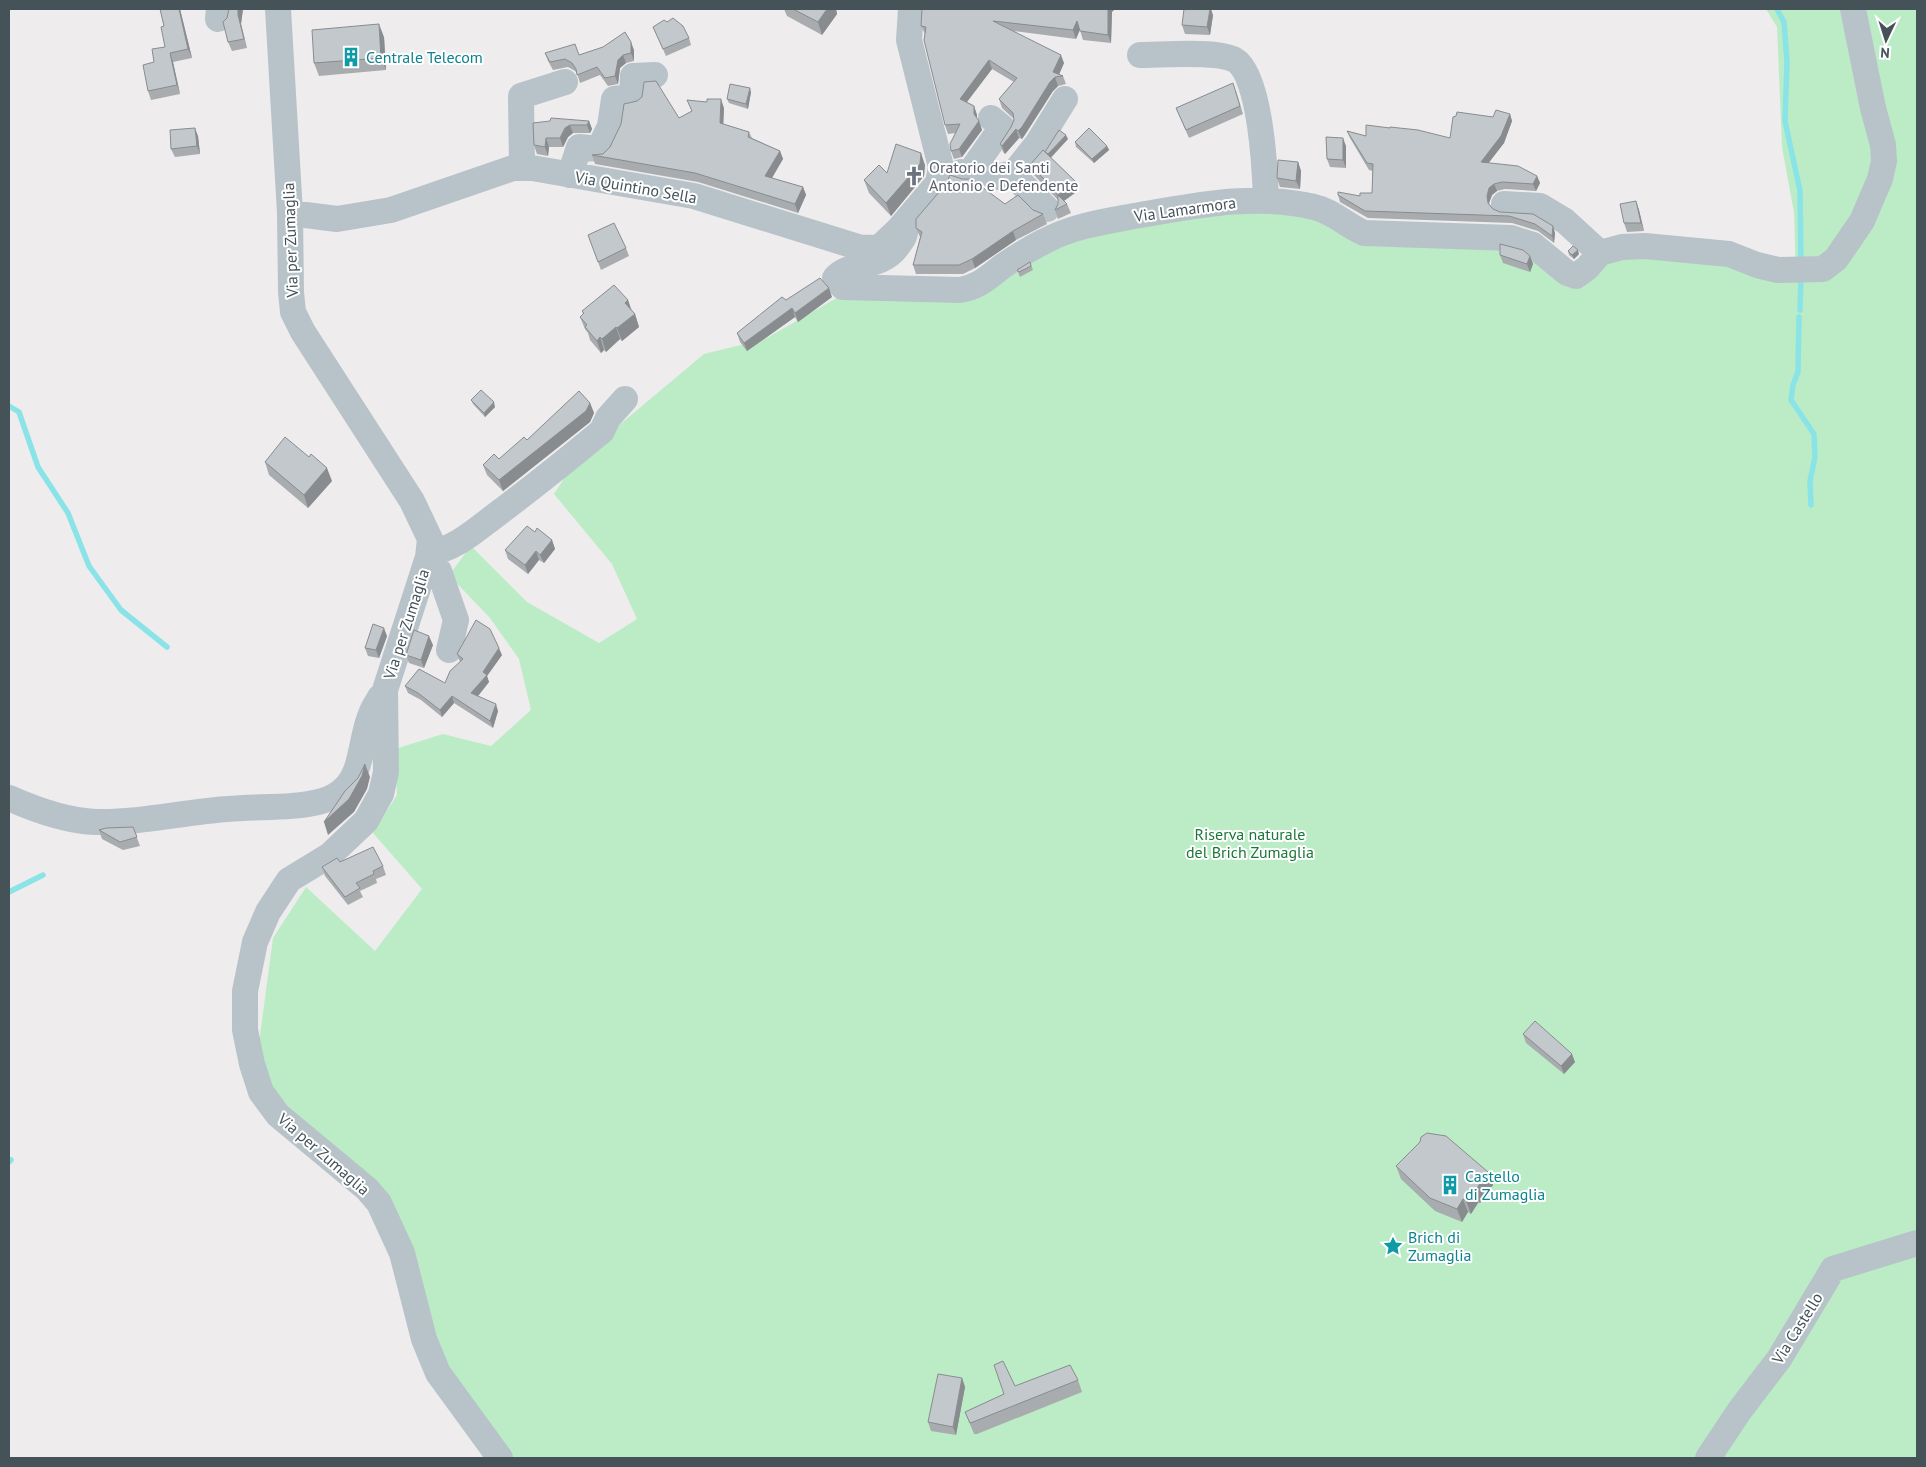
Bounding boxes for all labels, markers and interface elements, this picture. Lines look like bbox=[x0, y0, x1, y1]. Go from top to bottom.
north arrow bbox=[1861, 15, 1911, 65]
text: N bbox=[1880, 44, 1890, 62]
building icon: Centrale Telecom bbox=[340, 46, 362, 68]
place label: Centrale Telecom bbox=[366, 47, 483, 67]
place label: Oratorio dei Santi Antonio e Defendente bbox=[929, 157, 1079, 195]
church icon: Oratorio dei Santi Antonio e Defendente bbox=[903, 165, 925, 187]
street label: Via Quintino Sella bbox=[573, 166, 699, 208]
street label: Via per Zumaglia bbox=[278, 182, 302, 299]
street label: Via Lamarmora bbox=[1132, 192, 1237, 226]
street label: Via per Zumaglia bbox=[378, 566, 433, 683]
park label: Riserva naturale del Brich Zumaglia bbox=[1186, 824, 1314, 862]
street label: Via per Zumaglia bbox=[273, 1108, 374, 1199]
place label: Castello di Zumaglia bbox=[1465, 1166, 1545, 1204]
building icon: Castello di Zumaglia bbox=[1439, 1174, 1461, 1196]
place label: Brich di Zumaglia bbox=[1408, 1227, 1471, 1265]
place icon: Brich di Zumaglia bbox=[1382, 1235, 1404, 1257]
street label: Via Castello bbox=[1767, 1289, 1827, 1368]

